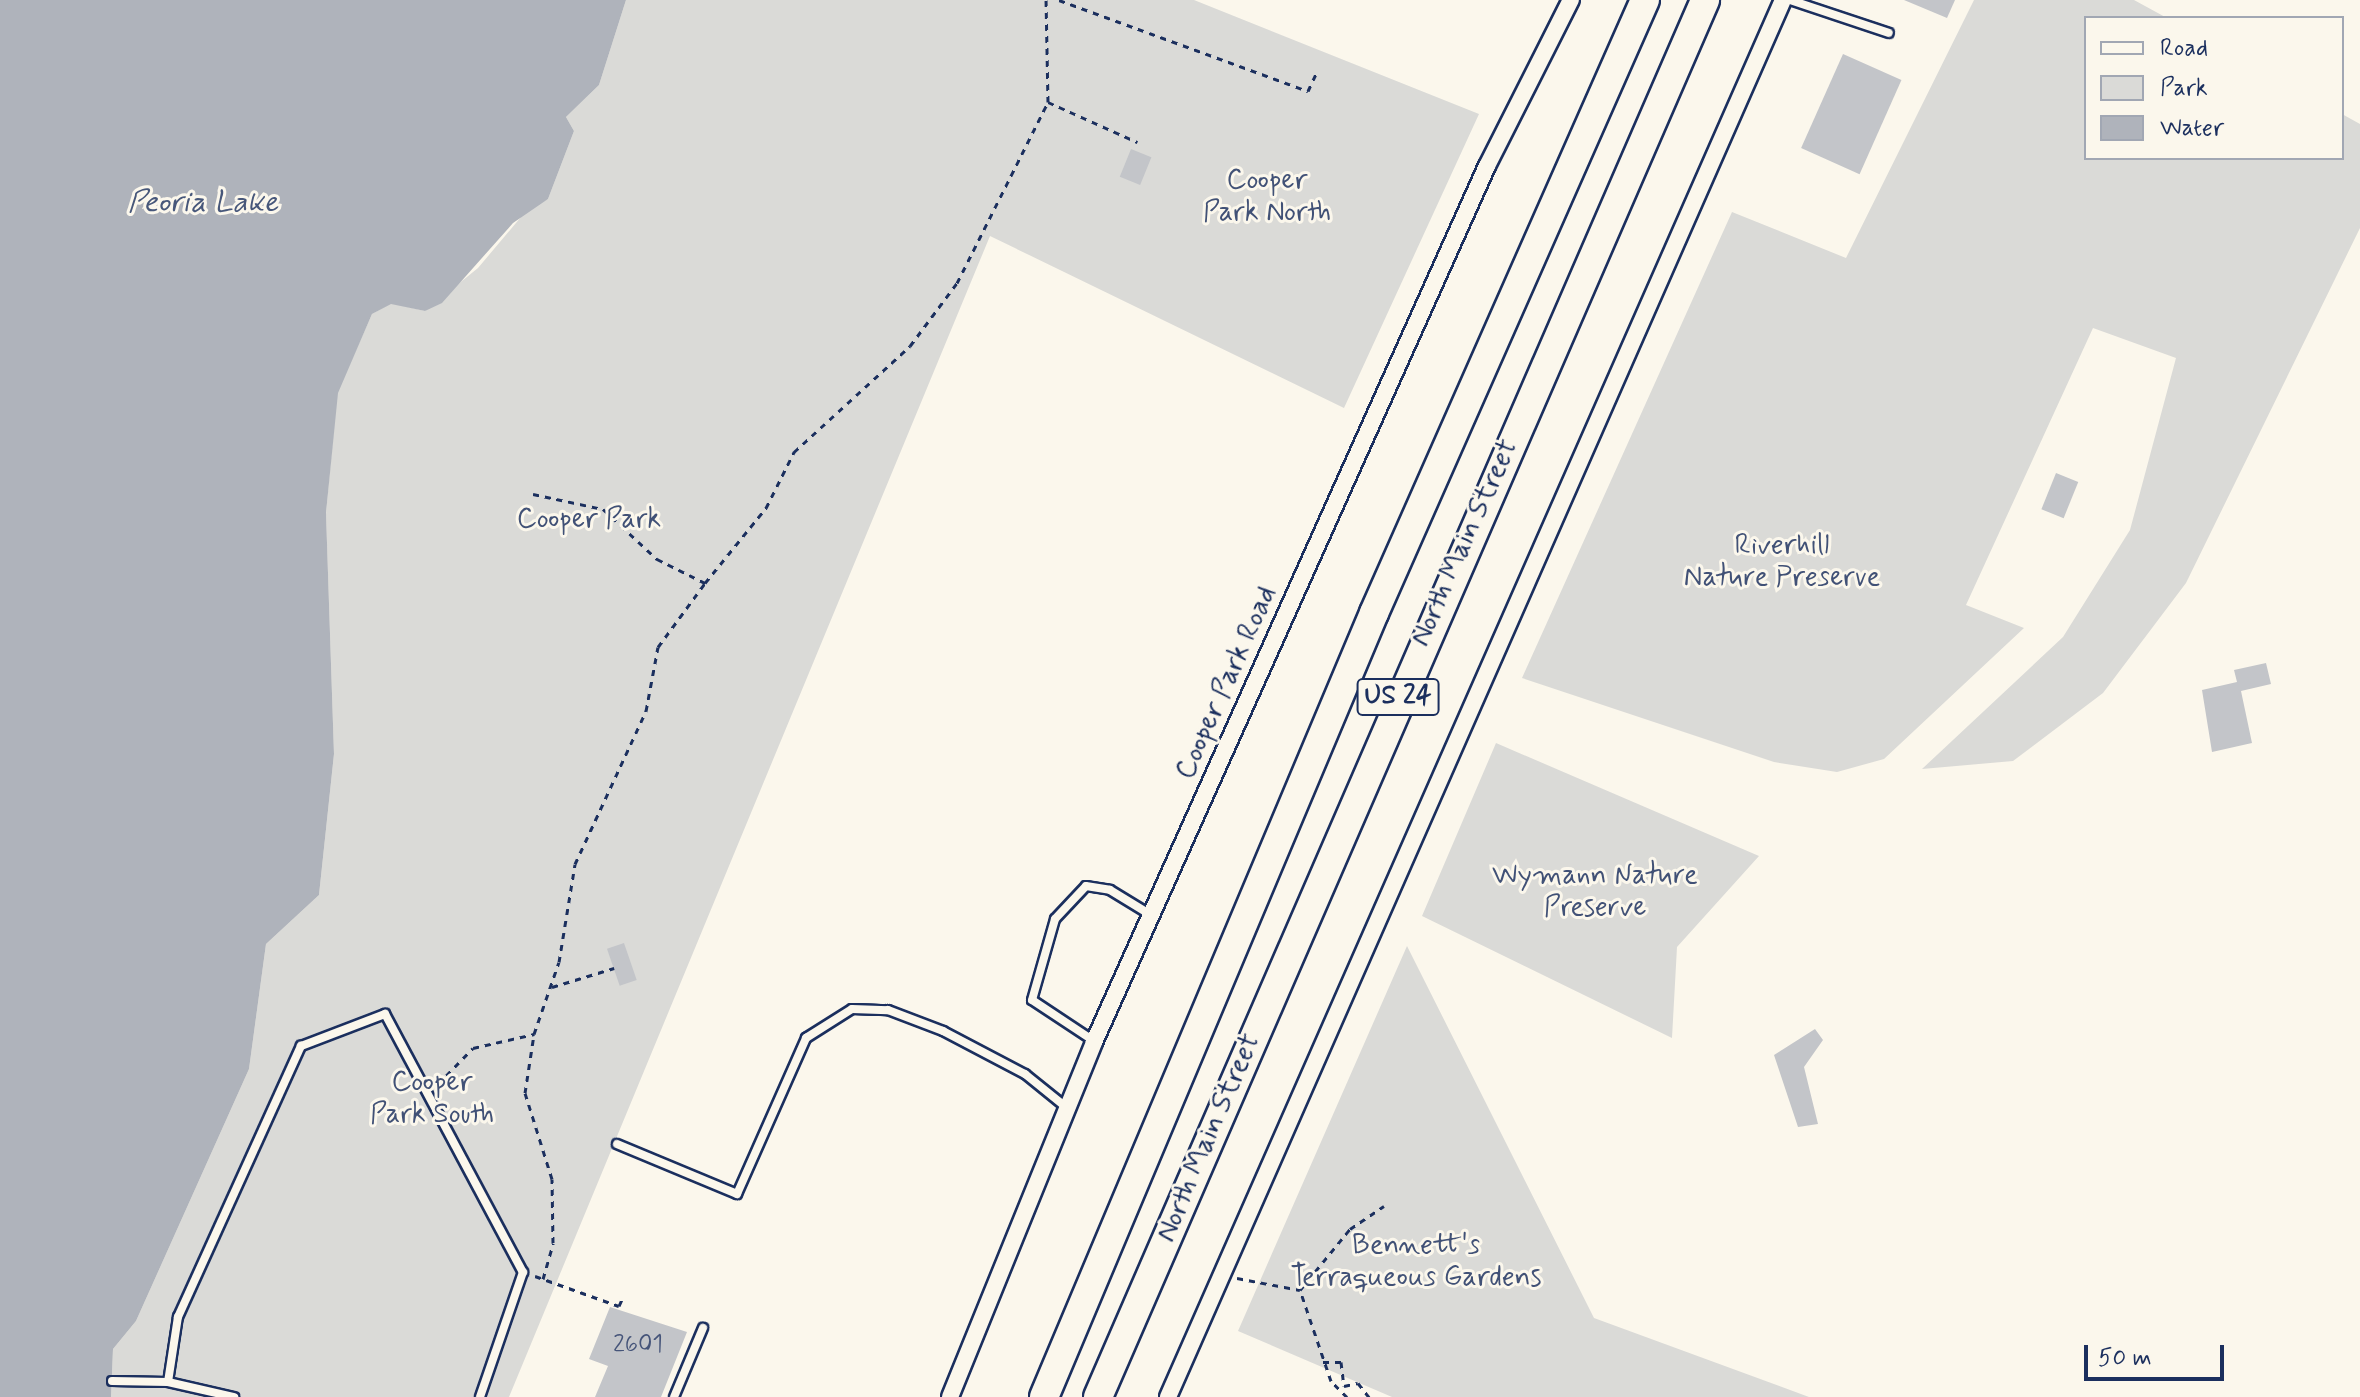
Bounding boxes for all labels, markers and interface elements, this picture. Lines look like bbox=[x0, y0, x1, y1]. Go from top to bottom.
legend bbox=[2084, 16, 2344, 160]
text: Road bbox=[2160, 33, 2208, 64]
text: Park bbox=[2160, 73, 2208, 104]
text: Water bbox=[2160, 113, 2224, 144]
park label: Cooper Park North bbox=[1203, 164, 1331, 230]
water label: Peoria Lake bbox=[128, 185, 278, 221]
street label: North Main Street bbox=[1405, 435, 1525, 651]
park label: Cooper Park bbox=[517, 503, 661, 537]
park label: Riverhill Nature Preserve bbox=[1685, 529, 1879, 595]
street label: Cooper Park Road bbox=[1169, 581, 1285, 785]
road number: US 24 bbox=[1356, 675, 1440, 719]
park label: Wymann Nature Preserve bbox=[1492, 859, 1698, 925]
street label: North Main Street bbox=[1150, 1029, 1268, 1247]
park label: Cooper Park South bbox=[370, 1066, 494, 1132]
park label: Bennett's Terraqueous Gardens bbox=[1291, 1229, 1541, 1295]
scale bar bbox=[2088, 1329, 2228, 1379]
house number: 2601 bbox=[613, 1331, 663, 1359]
text: 50 m bbox=[2098, 1343, 2152, 1374]

